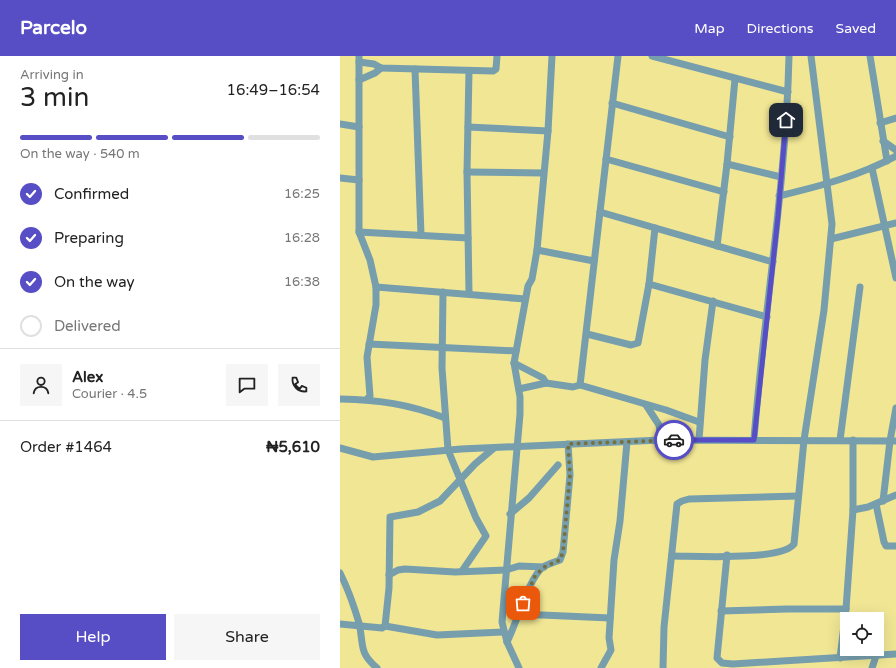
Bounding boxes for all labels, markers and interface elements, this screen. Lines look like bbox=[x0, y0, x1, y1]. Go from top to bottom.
text: Parcelo bbox=[20, 17, 87, 39]
text: Map bbox=[694, 20, 725, 37]
text: Directions bbox=[747, 20, 814, 37]
text: Saved bbox=[836, 20, 876, 37]
text: Arriving in bbox=[20, 67, 84, 83]
text: 16:49–16:54 bbox=[227, 81, 320, 99]
text: 3 min bbox=[20, 82, 89, 113]
pin bbox=[769, 103, 803, 137]
icon: home bbox=[775, 109, 797, 131]
text: On the way · 540 m bbox=[20, 146, 140, 162]
icon: check bbox=[20, 183, 42, 205]
text: Confirmed bbox=[54, 185, 129, 203]
text: 16:25 bbox=[284, 186, 320, 202]
icon: check bbox=[20, 227, 42, 249]
text: Preparing bbox=[54, 229, 124, 247]
text: 16:28 bbox=[284, 230, 320, 246]
icon: check bbox=[20, 271, 42, 293]
text: On the way bbox=[54, 273, 134, 291]
text: 16:38 bbox=[284, 274, 320, 290]
text: Delivered bbox=[54, 317, 121, 335]
button: person bbox=[20, 364, 62, 406]
button: chat bbox=[226, 364, 268, 406]
button: phone bbox=[278, 364, 320, 406]
text: Alex bbox=[72, 368, 103, 386]
text: Courier · 4.5 bbox=[72, 386, 147, 402]
courier bbox=[654, 420, 694, 460]
icon: car bbox=[663, 429, 685, 451]
text: Order #1464 bbox=[20, 438, 112, 456]
text: ₦5,610 bbox=[266, 438, 320, 456]
pin bbox=[506, 586, 540, 620]
icon: bag bbox=[512, 592, 534, 614]
map controls bbox=[840, 612, 884, 656]
button: locate bbox=[840, 612, 884, 656]
button: Help bbox=[20, 614, 166, 660]
button: Share bbox=[174, 614, 320, 660]

